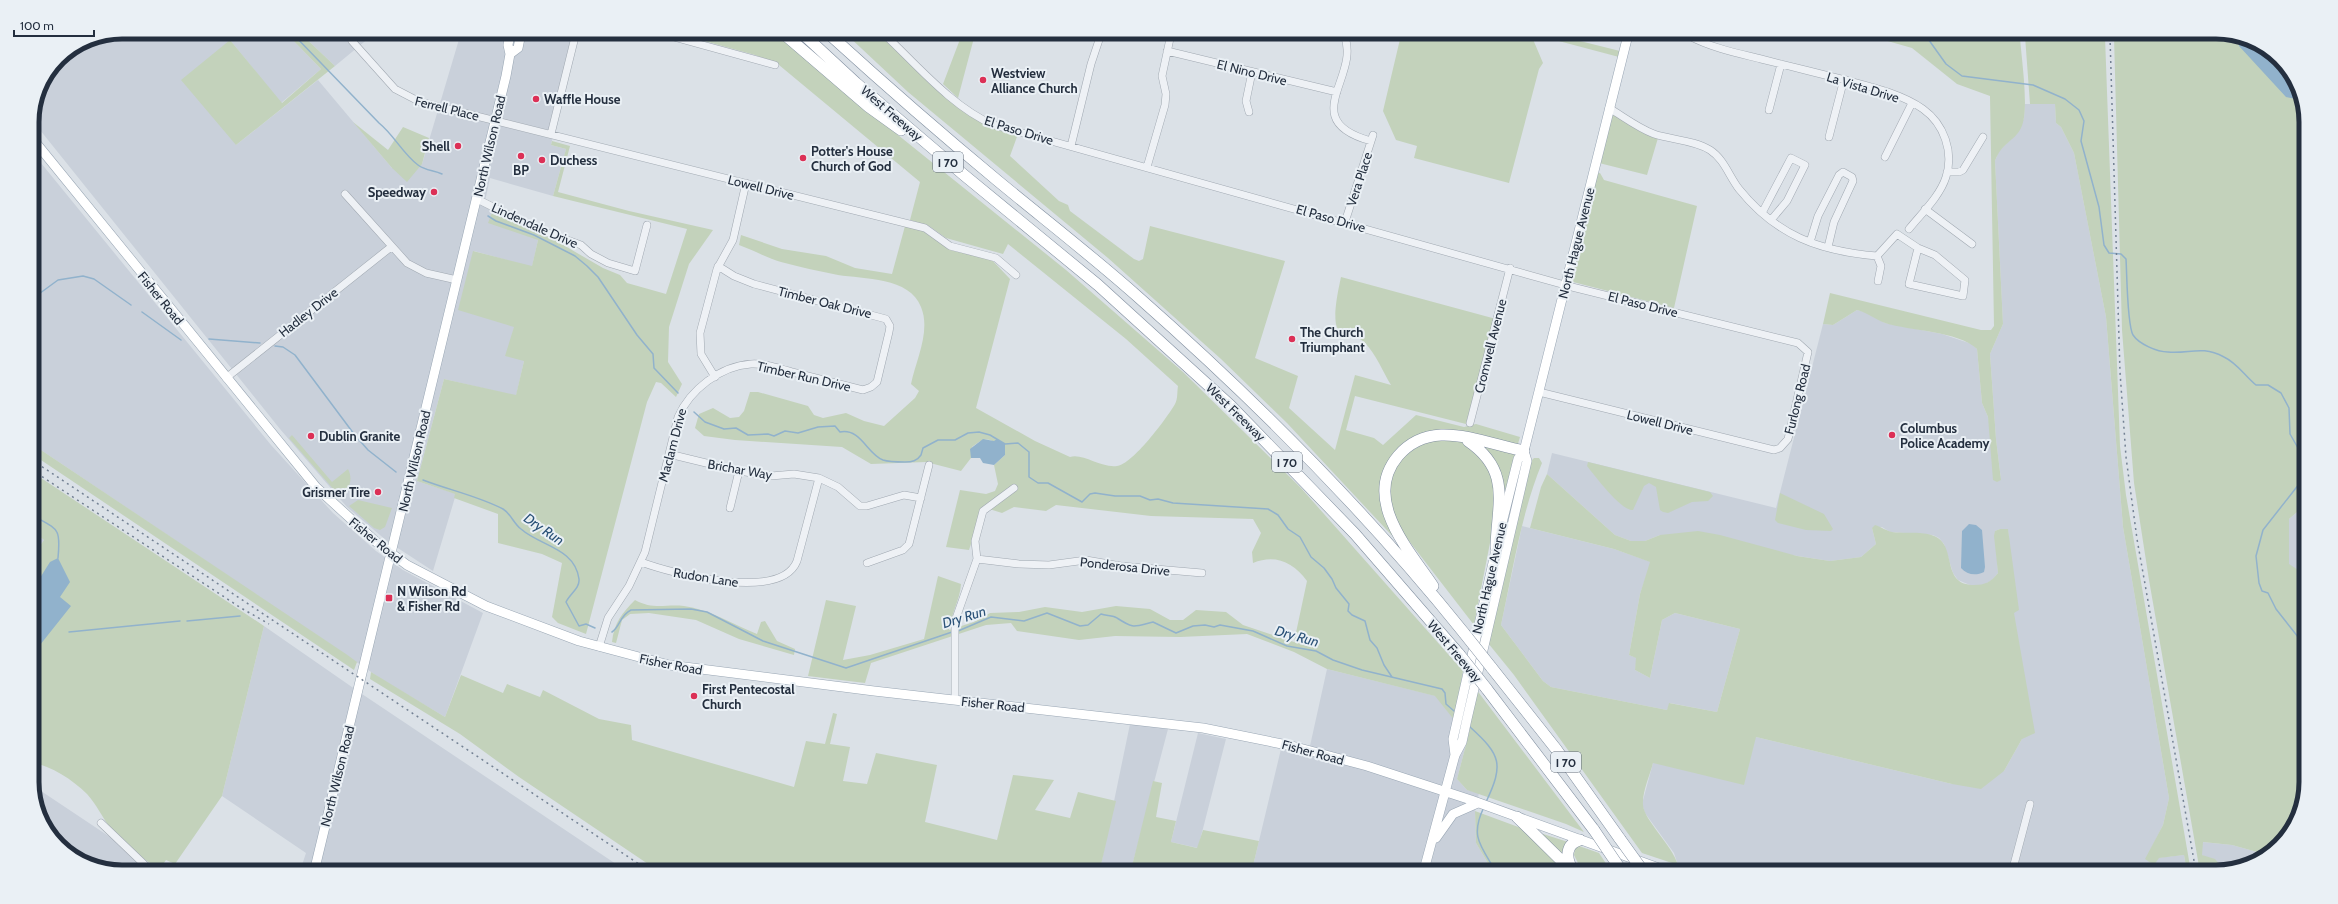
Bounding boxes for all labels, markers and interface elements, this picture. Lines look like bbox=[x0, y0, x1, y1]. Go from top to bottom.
scale bar bbox=[14, 12, 94, 38]
text: 100 m bbox=[20, 18, 54, 33]
street label: El Nino Drive bbox=[1215, 56, 1289, 88]
place label: Westview Alliance Church bbox=[991, 65, 1078, 96]
street label: La Vista Drive bbox=[1825, 68, 1902, 106]
marker: Westview Alliance Church bbox=[978, 75, 988, 85]
street label: West Freeway bbox=[858, 82, 926, 144]
place label: Waffle House bbox=[544, 91, 621, 107]
street label: Ferrell Place bbox=[413, 92, 481, 124]
street label: North Wilson Road bbox=[470, 94, 508, 198]
marker: Waffle House bbox=[531, 94, 541, 104]
street label: El Paso Drive bbox=[983, 112, 1056, 148]
place label: Shell bbox=[422, 138, 451, 154]
marker: Shell bbox=[453, 141, 463, 151]
place label: Potter's House Church of God bbox=[811, 143, 893, 174]
street label: Vera Place bbox=[1343, 150, 1375, 208]
marker: BP bbox=[516, 151, 526, 161]
place label: Duchess bbox=[550, 152, 598, 168]
road number: I 70 bbox=[933, 152, 963, 172]
marker: Potter's House Church of God bbox=[798, 153, 808, 163]
marker: Duchess bbox=[537, 155, 547, 165]
place label: BP bbox=[513, 162, 529, 178]
street label: Lowell Drive bbox=[726, 171, 796, 203]
place label: Speedway bbox=[368, 184, 426, 200]
street label: North Hague Avenue bbox=[1554, 185, 1598, 300]
marker: Speedway bbox=[429, 187, 439, 197]
street label: Lindendale Drive bbox=[489, 199, 581, 251]
street label: El Paso Drive bbox=[1295, 200, 1368, 236]
street label: Fisher Road bbox=[135, 268, 187, 328]
street label: Timber Oak Drive bbox=[777, 283, 874, 321]
street label: Hadley Drive bbox=[275, 284, 341, 340]
street label: El Paso Drive bbox=[1606, 288, 1680, 320]
street label: Cromwell Avenue bbox=[1471, 297, 1510, 395]
place label: The Church Triumphant bbox=[1300, 324, 1365, 355]
marker: The Church Triumphant bbox=[1287, 334, 1297, 344]
street label: Timber Run Drive bbox=[756, 357, 853, 395]
street label: Furlong Road bbox=[1781, 362, 1813, 436]
street label: West Freeway bbox=[1203, 380, 1269, 445]
street label: Maclam Drive bbox=[655, 406, 690, 483]
street label: Lowell Drive bbox=[1625, 406, 1695, 438]
street label: North Wilson Road bbox=[395, 409, 433, 513]
place label: Columbus Police Academy bbox=[1900, 420, 1990, 451]
place label: Dublin Granite bbox=[319, 428, 401, 444]
marker: Columbus Police Academy bbox=[1887, 430, 1897, 440]
marker: Dublin Granite bbox=[306, 431, 316, 441]
road number: I 70 bbox=[1272, 452, 1302, 472]
street label: Brichar Way bbox=[707, 455, 774, 483]
place label: Grismer Tire bbox=[302, 484, 370, 500]
marker: Grismer Tire bbox=[373, 487, 383, 497]
water label: Dry Run bbox=[520, 509, 568, 549]
street label: Fisher Road bbox=[346, 514, 406, 566]
street label: North Hague Avenue bbox=[1468, 520, 1510, 635]
street label: Ponderosa Drive bbox=[1079, 553, 1171, 579]
street label: Rudon Lane bbox=[672, 564, 740, 590]
place label: N Wilson Rd & Fisher Rd bbox=[397, 583, 466, 614]
marker: N Wilson Rd & Fisher Rd bbox=[384, 593, 394, 603]
water label: Dry Run bbox=[940, 602, 988, 632]
street label: West Freeway bbox=[1424, 617, 1486, 686]
water label: Dry Run bbox=[1273, 621, 1321, 651]
street label: Fisher Road bbox=[638, 650, 704, 678]
place label: First Pentecostal Church bbox=[702, 681, 795, 712]
marker: First Pentecostal Church bbox=[689, 691, 699, 701]
street label: Fisher Road bbox=[960, 693, 1026, 715]
street label: North Wilson Road bbox=[317, 724, 357, 828]
street label: Fisher Road bbox=[1280, 736, 1346, 768]
road number: I 70 bbox=[1551, 752, 1581, 772]

